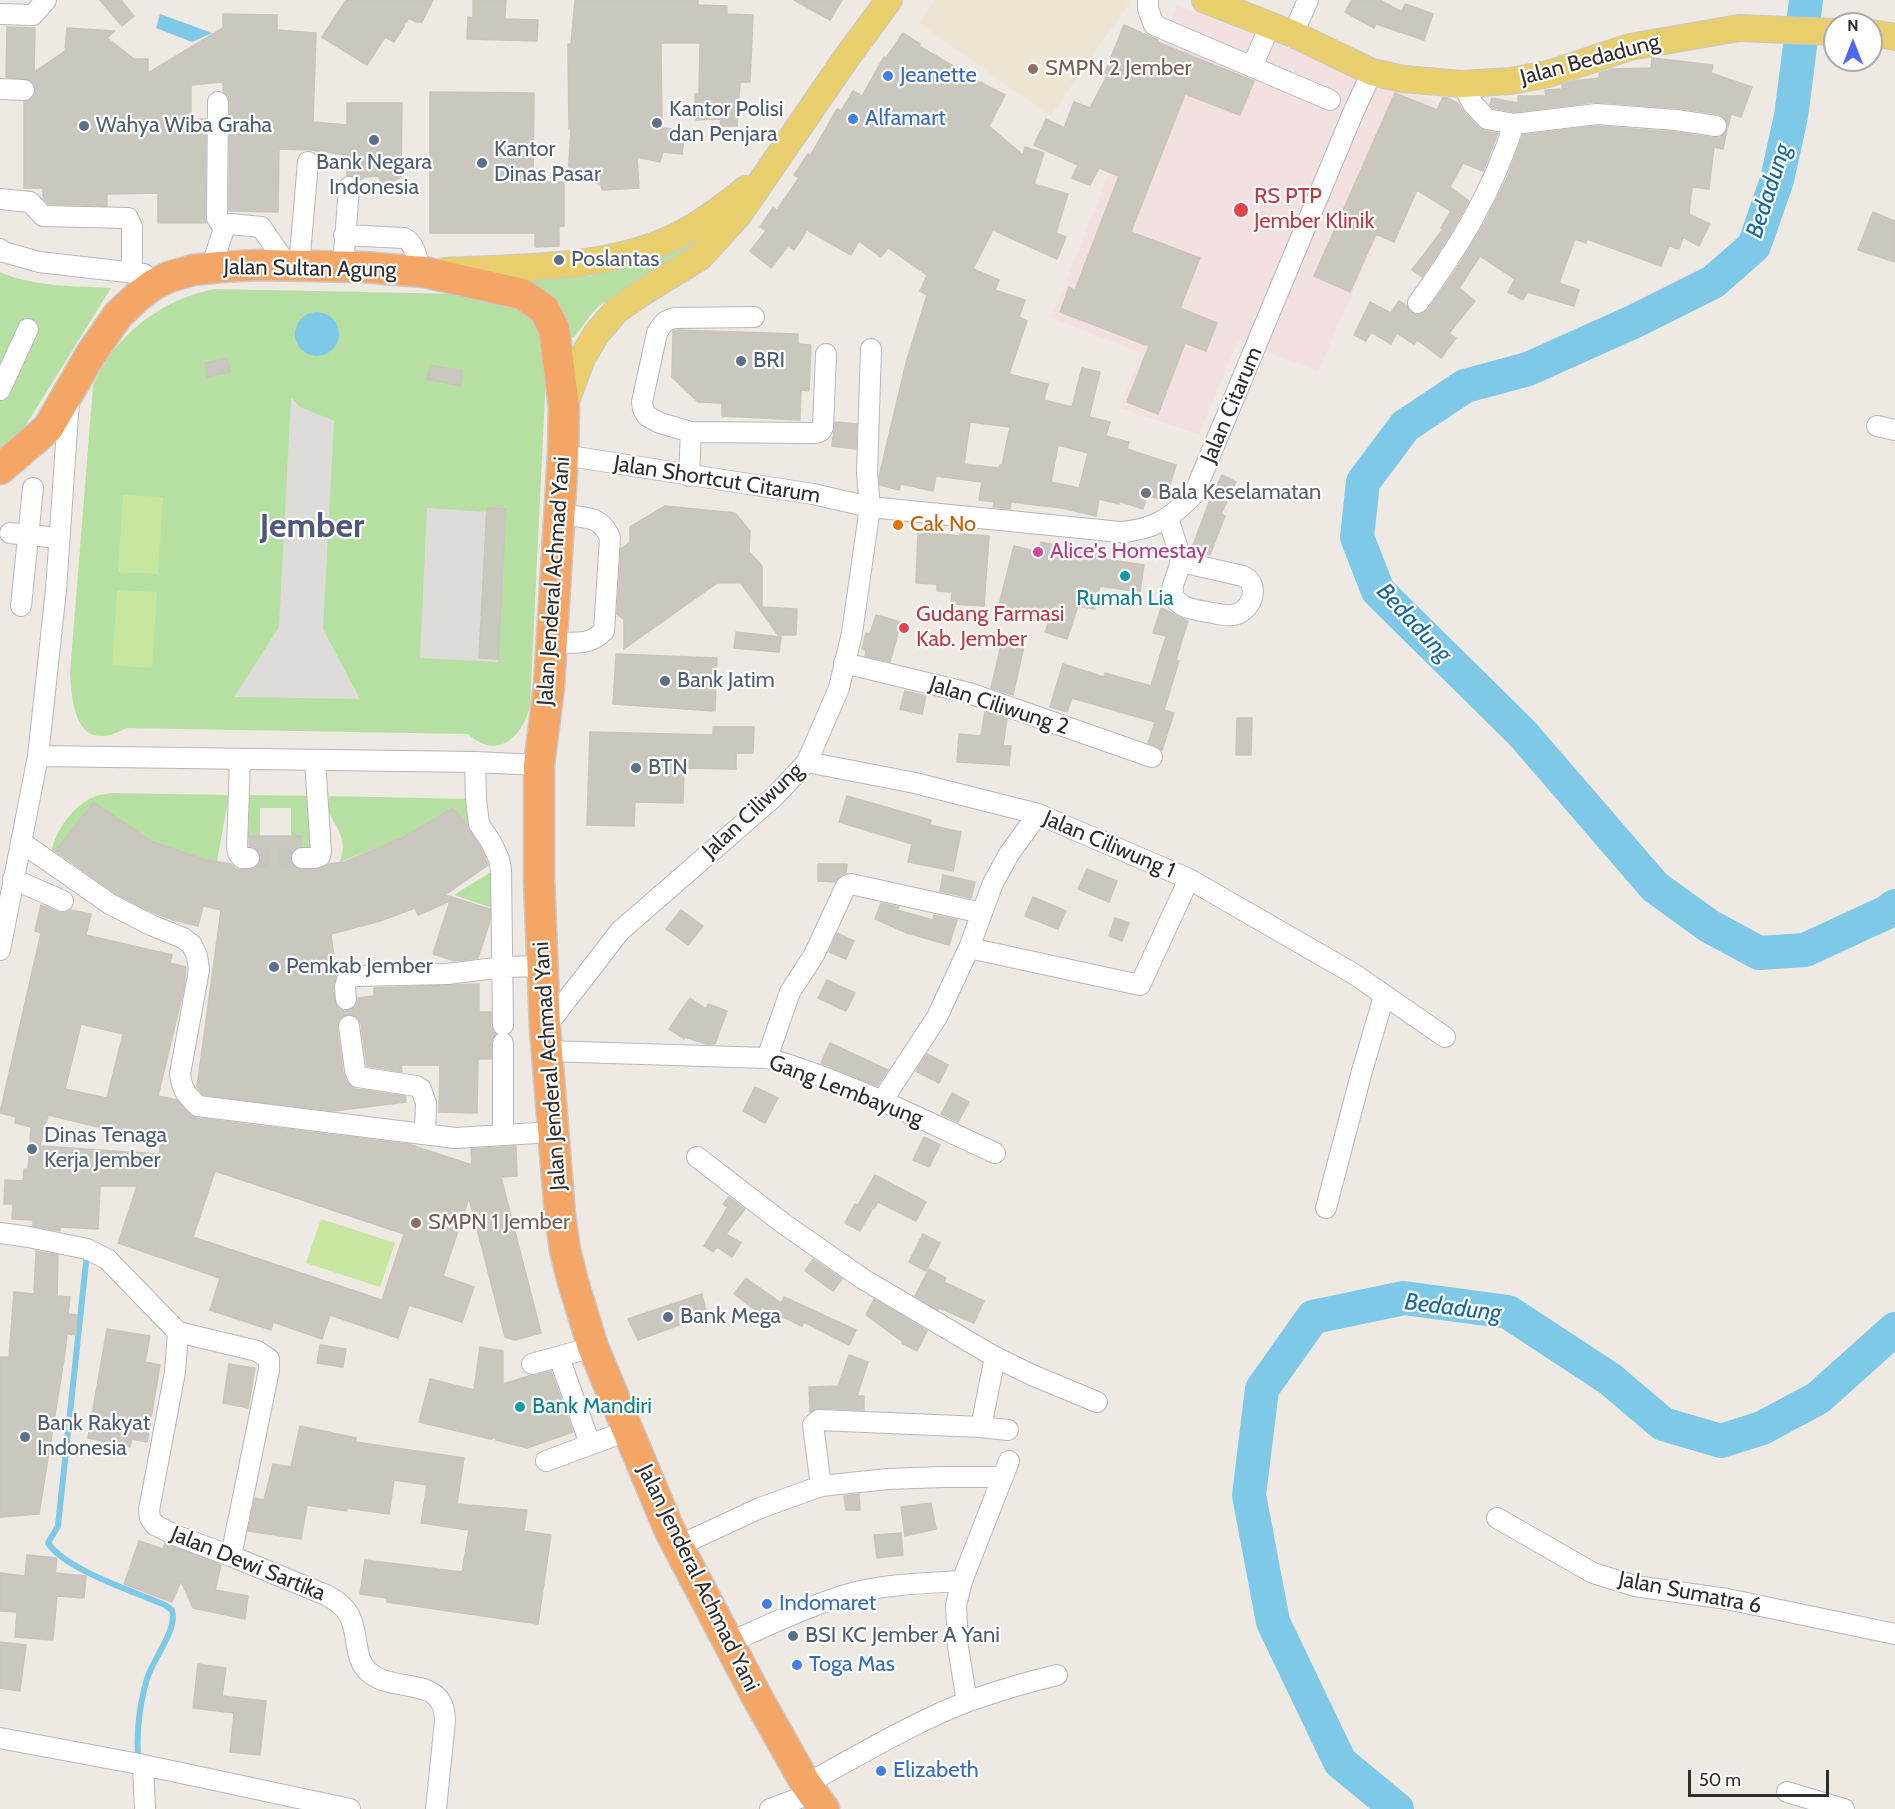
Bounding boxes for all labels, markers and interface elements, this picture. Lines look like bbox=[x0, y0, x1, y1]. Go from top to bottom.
north arrow bbox=[1823, 12, 1883, 72]
text: N bbox=[1847, 16, 1859, 35]
street label: Jalan Bedadung bbox=[1517, 29, 1663, 91]
place label: SMPN 2 Jember bbox=[1045, 56, 1191, 82]
marker: SMPN 2 Jember bbox=[1026, 62, 1040, 76]
place label: Jeanette bbox=[900, 63, 977, 89]
marker: Jeanette bbox=[881, 69, 895, 83]
place label: Kantor Polisi dan Penjara bbox=[669, 97, 783, 148]
place label: Alfamart bbox=[865, 106, 946, 132]
marker: Alfamart bbox=[846, 112, 860, 126]
place label: Wahya Wiba Graha bbox=[96, 113, 272, 139]
marker: Kantor Polisi dan Penjara bbox=[650, 116, 664, 130]
marker: Wahya Wiba Graha bbox=[77, 119, 91, 133]
marker: Bank Negara Indonesia bbox=[367, 133, 381, 147]
place label: Kantor Dinas Pasar bbox=[494, 137, 601, 188]
water label: Bedadung bbox=[1740, 140, 1798, 242]
place label: Bank Negara Indonesia bbox=[316, 150, 432, 202]
marker: Kantor Dinas Pasar bbox=[475, 156, 489, 170]
place label: RS PTP Jember Klinik bbox=[1254, 184, 1374, 236]
marker: RS PTP Jember Klinik bbox=[1232, 201, 1250, 219]
place label: Poslantas bbox=[571, 247, 659, 273]
marker: Poslantas bbox=[552, 253, 566, 267]
street label: Jalan Sultan Agung bbox=[223, 254, 397, 284]
street label: Jalan Citarum bbox=[1196, 343, 1268, 467]
place label: BRI bbox=[753, 348, 785, 374]
marker: BRI bbox=[734, 354, 748, 368]
street label: Jalan Shortcut Citarum bbox=[612, 451, 822, 509]
street label: Jalan Jenderal Achmad Yani bbox=[532, 456, 576, 706]
place label: Bala Keselamatan bbox=[1158, 480, 1321, 506]
marker: Bala Keselamatan bbox=[1139, 486, 1153, 500]
district label: Jember bbox=[260, 507, 364, 547]
place label: Cak No bbox=[910, 512, 976, 538]
marker: Cak No bbox=[891, 518, 905, 532]
place label: Alice's Homestay bbox=[1050, 539, 1207, 565]
marker: Alice's Homestay bbox=[1031, 545, 1045, 559]
marker: Rumah Lia bbox=[1118, 569, 1132, 583]
water label: Bedadung bbox=[1370, 578, 1458, 668]
place label: Rumah Lia bbox=[1076, 586, 1174, 612]
place label: Gudang Farmasi Kab. Jember bbox=[916, 602, 1065, 654]
marker: Gudang Farmasi Kab. Jember bbox=[897, 621, 911, 635]
place label: Bank Jatim bbox=[677, 668, 775, 694]
street label: Jalan Ciliwung 2 bbox=[926, 671, 1072, 741]
marker: Bank Jatim bbox=[658, 674, 672, 688]
place label: BTN bbox=[648, 755, 688, 781]
street label: Jalan Ciliwung bbox=[697, 758, 809, 864]
marker: BTN bbox=[629, 761, 643, 775]
street label: Jalan Ciliwung 1 bbox=[1039, 805, 1179, 885]
street label: Jalan Jenderal Achmad Yani bbox=[528, 941, 572, 1191]
place label: Pemkab Jember bbox=[286, 954, 433, 980]
marker: Pemkab Jember bbox=[267, 960, 281, 974]
street label: Gang Lembayung bbox=[765, 1049, 927, 1133]
place label: Dinas Tenaga Kerja Jember bbox=[44, 1123, 167, 1174]
marker: Dinas Tenaga Kerja Jember bbox=[25, 1142, 39, 1156]
place label: SMPN 1 Jember bbox=[428, 1210, 570, 1236]
marker: SMPN 1 Jember bbox=[409, 1216, 423, 1230]
water label: Bedadung bbox=[1403, 1288, 1503, 1328]
place label: Bank Mega bbox=[680, 1304, 781, 1330]
marker: Bank Mega bbox=[661, 1310, 675, 1324]
place label: Bank Mandiri bbox=[532, 1394, 652, 1420]
marker: Bank Mandiri bbox=[513, 1400, 527, 1414]
place label: Bank Rakyat Indonesia bbox=[37, 1411, 150, 1462]
marker: Bank Rakyat Indonesia bbox=[18, 1430, 32, 1444]
street label: Jalan Jenderal Achmad Yani bbox=[631, 1460, 765, 1696]
street label: Jalan Dewi Sartika bbox=[167, 1521, 329, 1607]
street label: Jalan Sumatra 6 bbox=[1616, 1566, 1764, 1620]
place label: Indomaret bbox=[779, 1591, 876, 1617]
marker: Indomaret bbox=[760, 1597, 774, 1611]
place label: BSI KC Jember A Yani bbox=[805, 1623, 1000, 1649]
marker: BSI KC Jember A Yani bbox=[786, 1629, 800, 1643]
place label: Toga Mas bbox=[809, 1652, 895, 1678]
marker: Toga Mas bbox=[790, 1658, 804, 1672]
place label: Elizabeth bbox=[893, 1758, 979, 1784]
scale bar bbox=[1691, 1758, 1832, 1796]
marker: Elizabeth bbox=[874, 1764, 888, 1778]
text: 50 m bbox=[1699, 1769, 1741, 1791]

